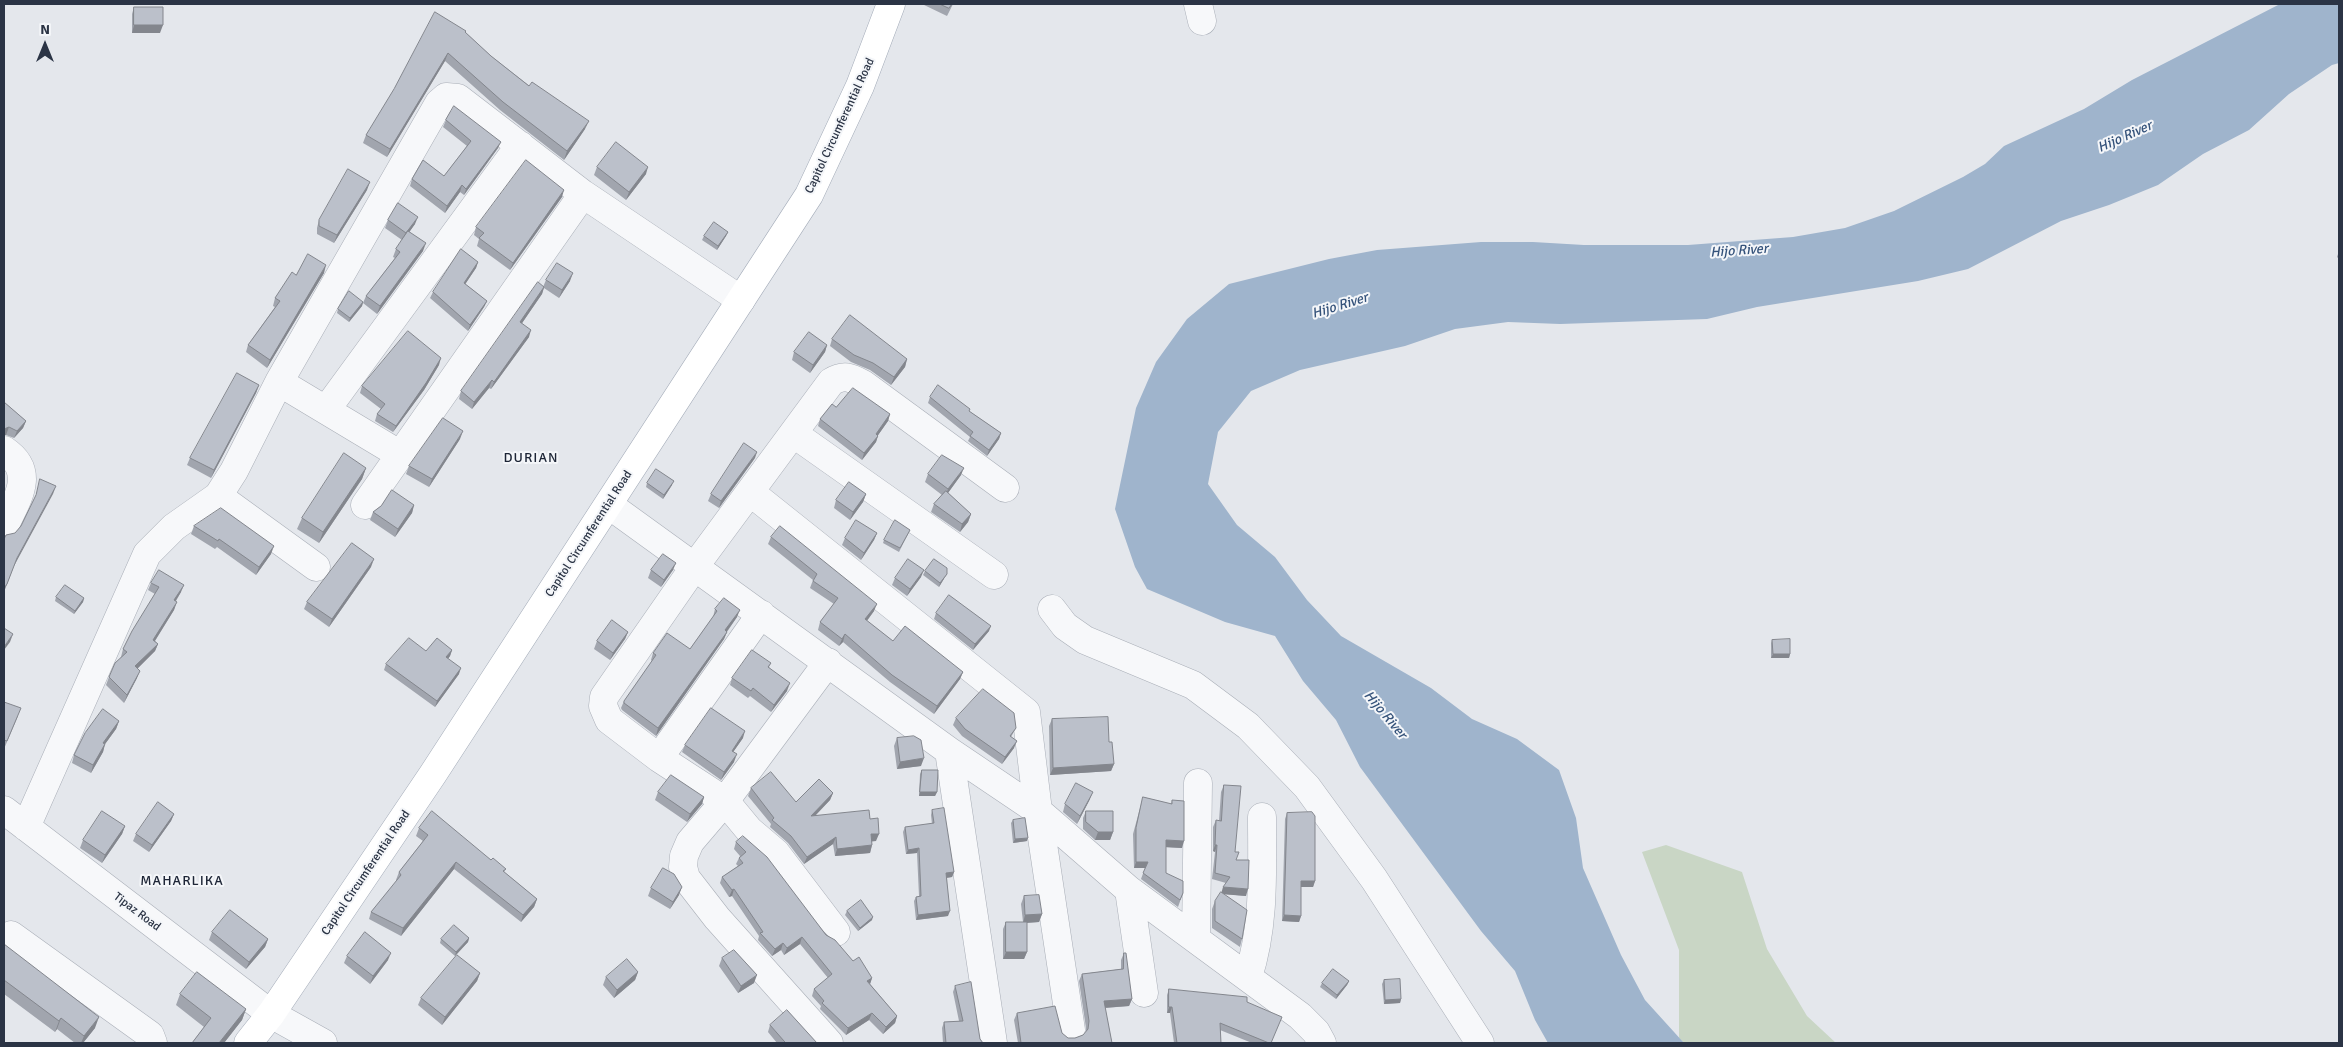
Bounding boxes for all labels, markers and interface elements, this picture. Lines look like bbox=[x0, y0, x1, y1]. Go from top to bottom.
north arrow bbox=[20, 20, 70, 70]
text: N bbox=[40, 21, 50, 38]
street label: Capitol Circumferential Road bbox=[802, 56, 878, 196]
water label: Hijo River bbox=[2095, 118, 2155, 156]
water label: Hijo River bbox=[1710, 241, 1768, 261]
water label: Hijo River bbox=[1310, 290, 1370, 322]
district label: DURIAN bbox=[503, 450, 559, 466]
street label: Capitol Circumferential Road bbox=[543, 468, 635, 600]
water label: Hijo River bbox=[1360, 687, 1410, 743]
street label: Capitol Circumferential Road bbox=[319, 808, 413, 938]
district label: MAHARLIKA bbox=[139, 873, 225, 889]
street label: Tipaz Road bbox=[111, 890, 163, 934]

